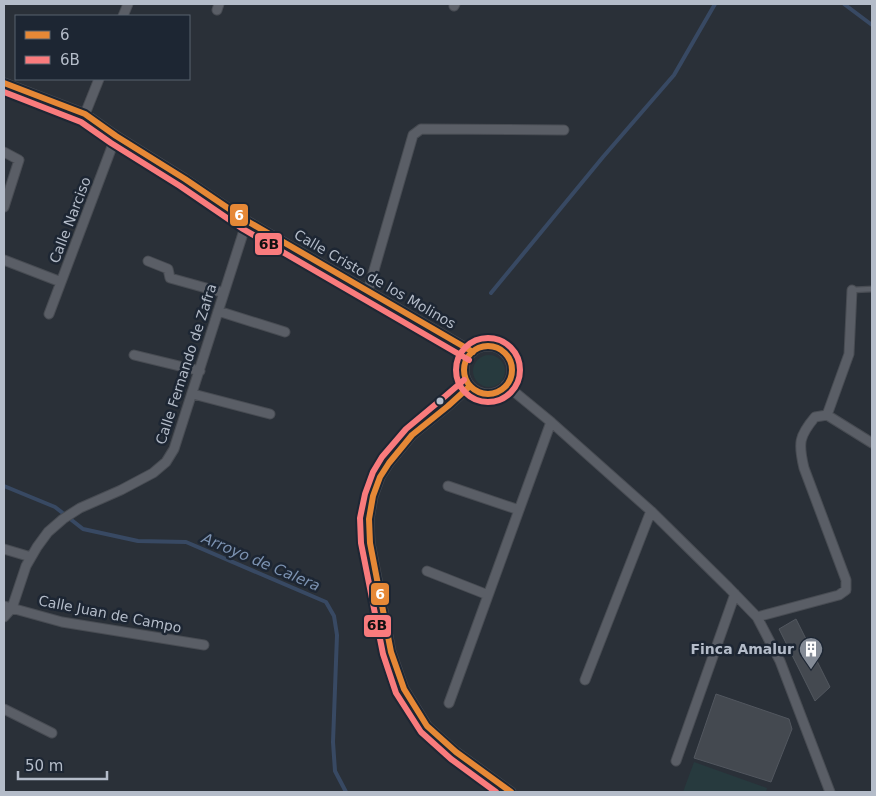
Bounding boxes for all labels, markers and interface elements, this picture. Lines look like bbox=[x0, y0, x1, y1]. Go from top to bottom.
legend bbox=[15, 15, 190, 80]
text: 6 bbox=[60, 26, 70, 44]
text: 6B bbox=[60, 51, 80, 69]
street label: Calle Narciso bbox=[46, 175, 94, 265]
line badge: 6 bbox=[229, 203, 249, 227]
text: 6 bbox=[234, 207, 244, 223]
street label: Calle Cristo de los Molinos bbox=[291, 226, 459, 332]
line badge: 6B bbox=[254, 232, 283, 256]
text: 6B bbox=[259, 236, 279, 252]
street label: Calle Fernando de Zafra bbox=[152, 282, 220, 446]
unlabelled marker bbox=[435, 396, 445, 406]
water label: Arroyo de Calera bbox=[198, 529, 323, 595]
line badge: 6 bbox=[370, 582, 390, 606]
text: 6 bbox=[375, 586, 385, 602]
street label: Calle Juan de Campo bbox=[37, 592, 183, 636]
line badge: 6B bbox=[363, 614, 392, 638]
text: 6B bbox=[367, 617, 387, 633]
building icon: Finca Amalur bbox=[798, 636, 824, 670]
place label: Finca Amalur bbox=[691, 641, 794, 657]
scale bar bbox=[18, 748, 106, 780]
text: 50 m bbox=[25, 757, 63, 775]

